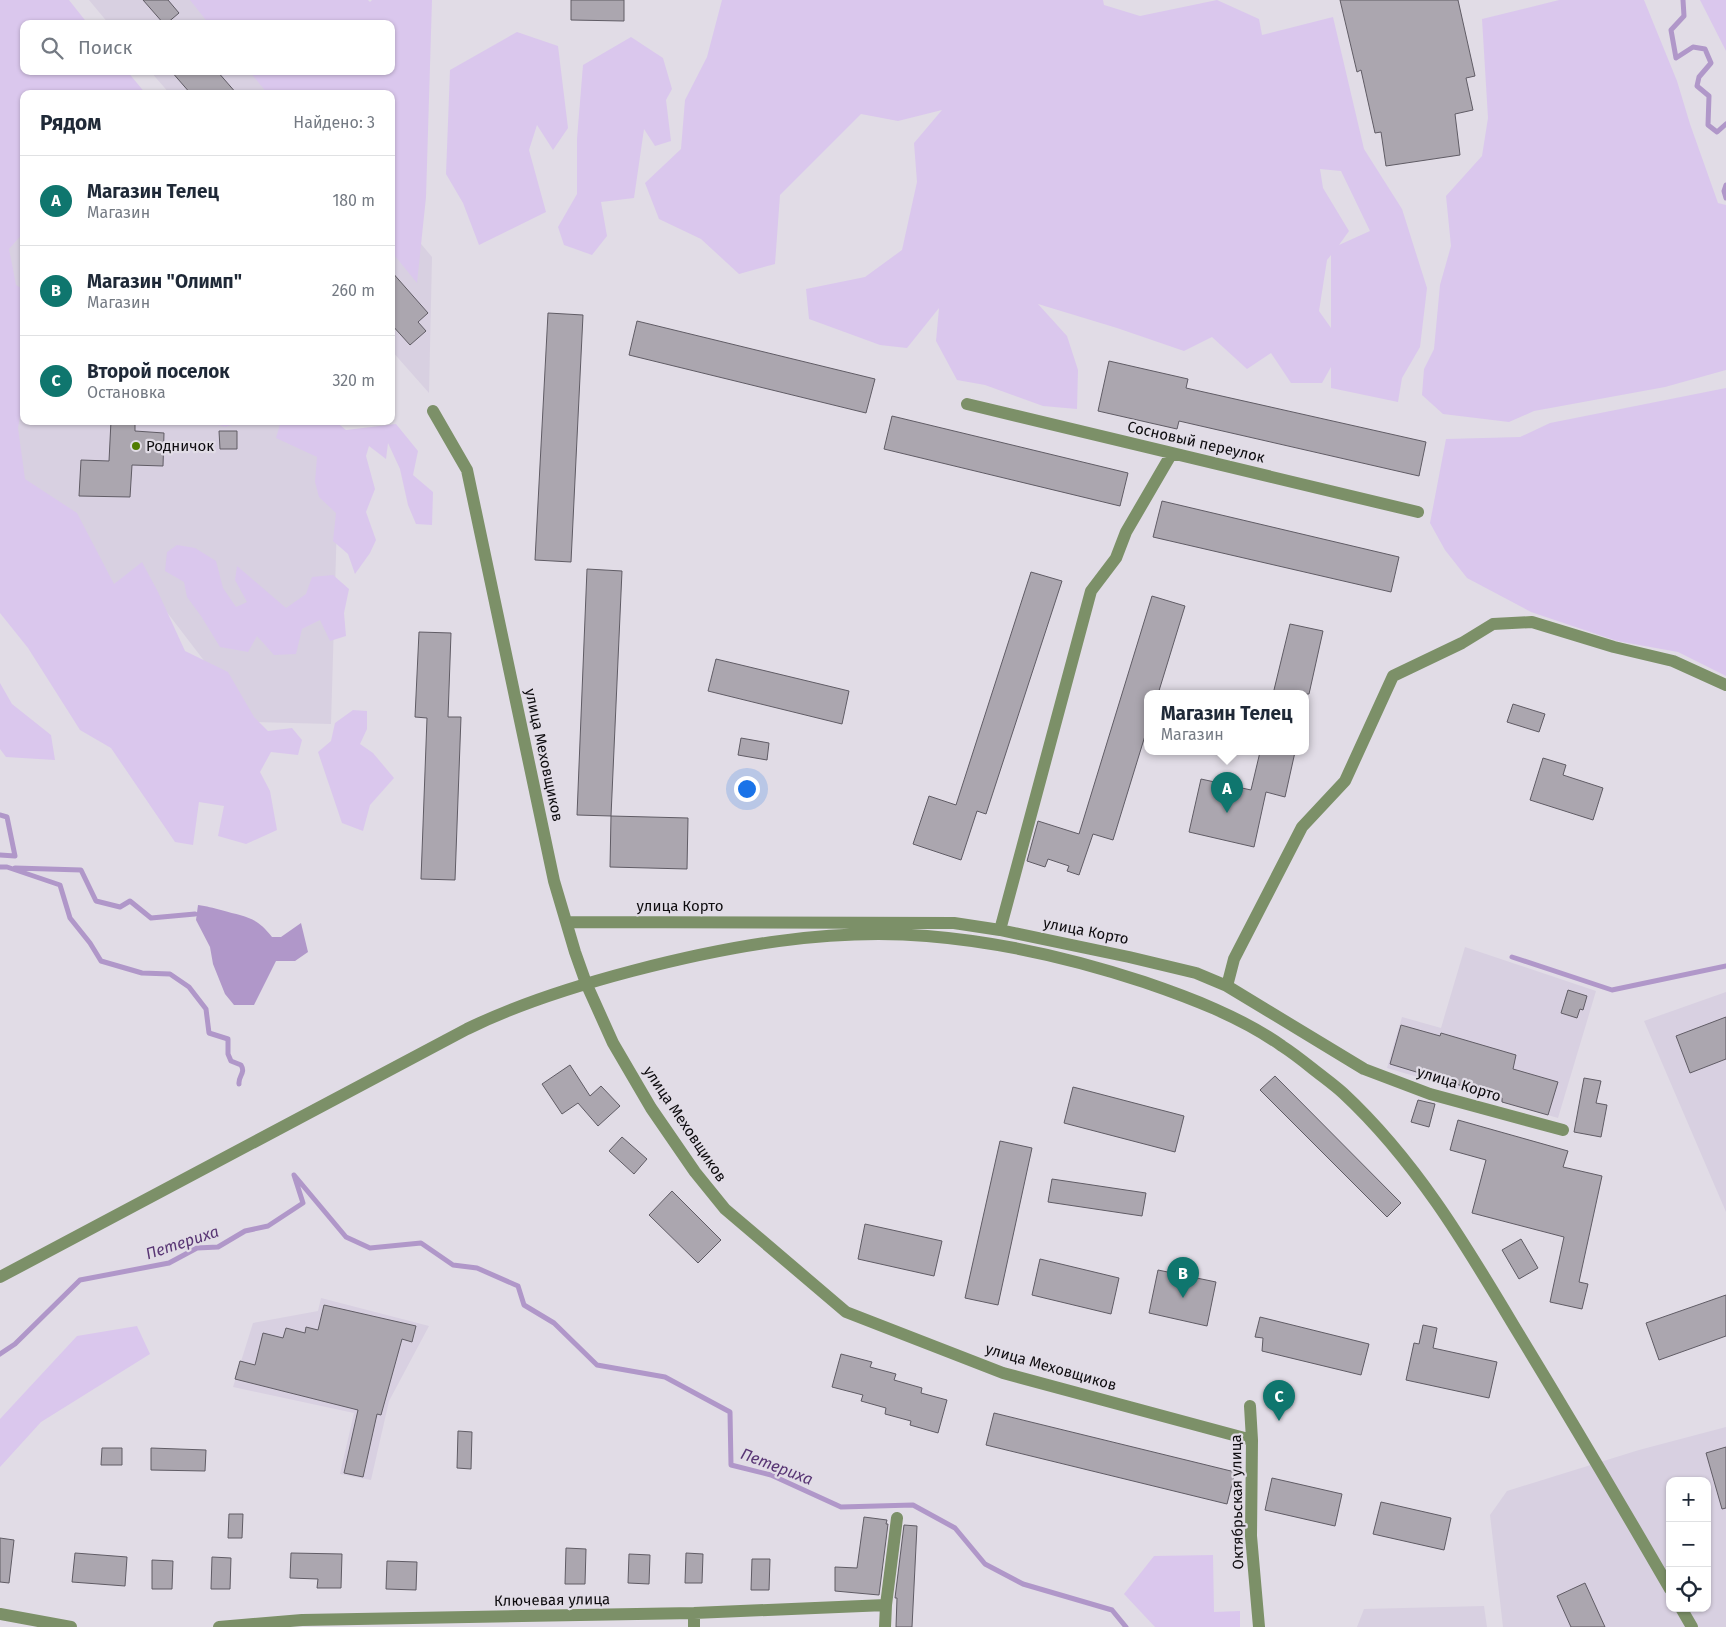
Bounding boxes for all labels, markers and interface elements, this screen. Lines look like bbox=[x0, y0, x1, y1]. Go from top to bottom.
search box bbox=[20, 20, 395, 75]
icon: search bbox=[38, 34, 66, 62]
text: Поиск bbox=[78, 36, 132, 59]
text: Рядом bbox=[40, 110, 101, 136]
text: Найдено: 3 bbox=[293, 113, 375, 132]
text: Магазин Телец bbox=[87, 180, 219, 203]
text: A bbox=[51, 191, 61, 210]
text: 180 m bbox=[332, 191, 375, 210]
text: Магазин bbox=[87, 203, 150, 222]
text: Магазин "Олимп" bbox=[87, 270, 242, 293]
text: B bbox=[51, 281, 61, 300]
text: 260 m bbox=[332, 281, 375, 300]
text: Магазин bbox=[87, 293, 150, 312]
text: Второй поселок bbox=[87, 360, 230, 383]
text: C bbox=[51, 371, 61, 390]
text: 320 m bbox=[332, 371, 375, 390]
text: Остановка bbox=[87, 383, 166, 402]
street label: Сосновый переулок bbox=[1125, 417, 1267, 467]
place label: Родничок bbox=[146, 437, 214, 455]
marker: Родничок bbox=[130, 440, 142, 452]
street label: улица Меховщиков bbox=[521, 687, 567, 823]
popup bbox=[1144, 690, 1309, 755]
text: Магазин Телец bbox=[1161, 702, 1292, 725]
text: Магазин bbox=[1161, 725, 1224, 744]
pin: A bbox=[1211, 772, 1243, 813]
your location bbox=[734, 776, 760, 802]
street label: улица Корто bbox=[637, 897, 723, 915]
street label: улица Корто bbox=[1042, 914, 1130, 948]
street label: улица Меховщиков bbox=[640, 1063, 730, 1185]
street label: улица Корто bbox=[1415, 1063, 1503, 1105]
water label: Петериха bbox=[143, 1222, 221, 1263]
pin: B bbox=[1167, 1257, 1199, 1298]
street label: улица Меховщиков bbox=[983, 1340, 1119, 1394]
pin: C bbox=[1263, 1380, 1295, 1421]
street label: Октябрьская улица bbox=[1227, 1434, 1247, 1570]
water label: Петериха bbox=[738, 1444, 816, 1489]
map controls bbox=[1666, 1477, 1711, 1612]
button: + bbox=[1666, 1477, 1711, 1522]
button: − bbox=[1666, 1522, 1711, 1567]
button: locate bbox=[1666, 1567, 1711, 1612]
street label: Ключевая улица bbox=[494, 1590, 610, 1610]

